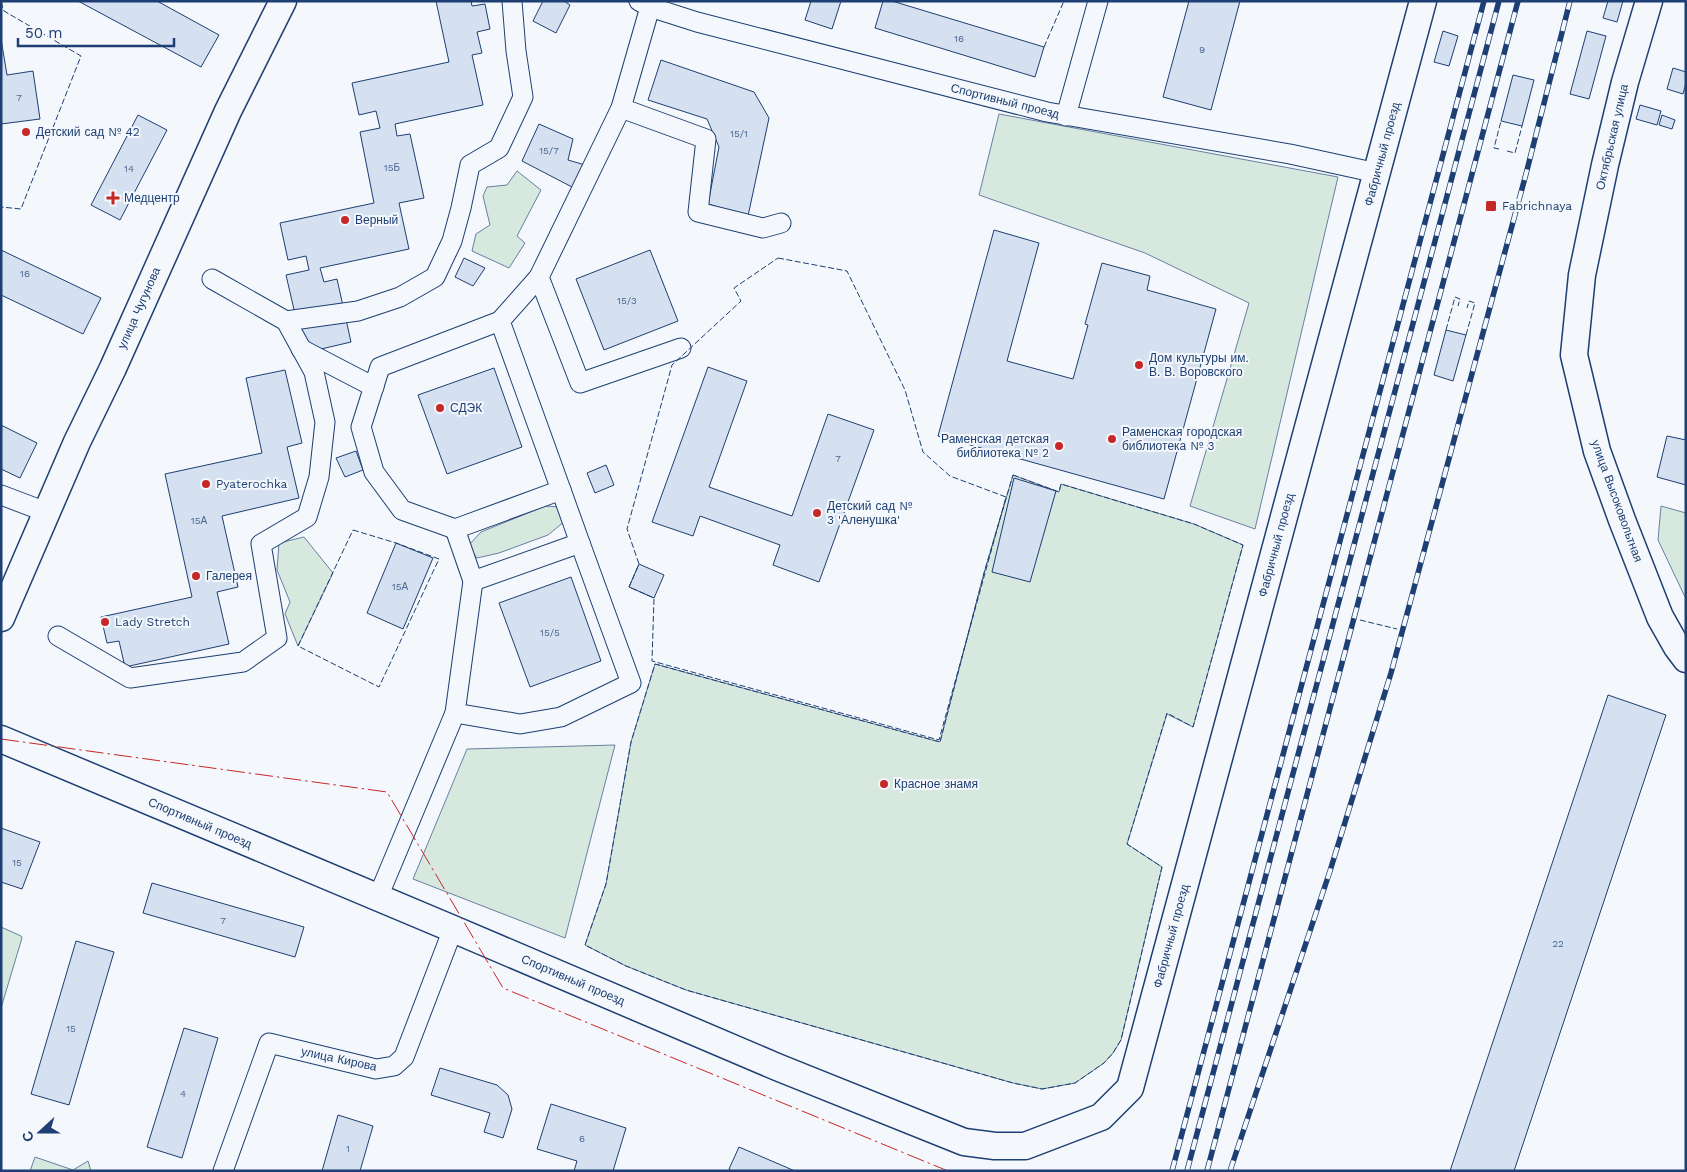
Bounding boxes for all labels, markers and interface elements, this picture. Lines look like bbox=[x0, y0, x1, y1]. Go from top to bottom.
scale bar bbox=[18, 15, 174, 47]
text: 50 m bbox=[25, 24, 62, 42]
house number: 16 bbox=[954, 33, 964, 44]
house number: 9 bbox=[1199, 44, 1205, 55]
street label: Спортивный проезд bbox=[949, 81, 1061, 121]
street label: Октябрьская улица bbox=[1593, 82, 1631, 191]
house number: 7 bbox=[16, 92, 22, 103]
street label: Фабричный проезд bbox=[1361, 101, 1403, 207]
place label: Детский сад № 42 bbox=[36, 125, 140, 139]
marker: Детский сад № 42 bbox=[20, 126, 32, 138]
house number: 15/1 bbox=[730, 128, 748, 139]
house number: 15/7 bbox=[539, 145, 559, 156]
house number: 15Б bbox=[384, 162, 401, 173]
house number: 14 bbox=[124, 163, 134, 174]
marker: Медцентр bbox=[106, 191, 120, 205]
place label: Медцентр bbox=[124, 191, 180, 205]
marker: Fabrichnaya bbox=[1484, 199, 1498, 213]
place label: Fabrichnaya bbox=[1502, 199, 1572, 213]
place label: Верный bbox=[355, 213, 398, 227]
marker: Верный bbox=[339, 214, 351, 226]
street label: улица Чугунова bbox=[115, 265, 163, 351]
house number: 16 bbox=[20, 268, 30, 279]
house number: 15/3 bbox=[617, 295, 637, 306]
place label: Дом культуры им. В. В. Воровского bbox=[1149, 351, 1249, 379]
marker: Дом культуры им. В. В. Воровского bbox=[1133, 359, 1145, 371]
place label: СДЭК bbox=[450, 401, 482, 415]
marker: СДЭК bbox=[434, 402, 446, 414]
place label: Раменская городская библиотека № 3 bbox=[1122, 425, 1242, 453]
place label: Раменская детская библиотека № 2 bbox=[941, 432, 1049, 460]
marker: Раменская городская библиотека № 3 bbox=[1106, 433, 1118, 445]
street label: улица Высоковольтная bbox=[1588, 438, 1646, 564]
marker: Раменская детская библиотека № 2 bbox=[1053, 440, 1065, 452]
house number: 7 bbox=[835, 453, 841, 464]
place label: Pyaterochka bbox=[216, 477, 288, 491]
marker: Pyaterochka bbox=[200, 478, 212, 490]
street label: Фабричный проезд bbox=[1255, 492, 1297, 598]
place label: Детский сад № 3 'Аленушка' bbox=[827, 499, 912, 527]
marker: Детский сад № 3 'Аленушка' bbox=[811, 507, 823, 519]
house number: 15А bbox=[191, 515, 208, 526]
place label: Галерея bbox=[206, 569, 252, 583]
marker: Галерея bbox=[190, 570, 202, 582]
house number: 15А bbox=[392, 581, 409, 592]
place label: Lady Stretch bbox=[115, 615, 190, 629]
marker: Lady Stretch bbox=[99, 616, 111, 628]
house number: 15/5 bbox=[540, 627, 560, 638]
place label: Красное знамя bbox=[894, 777, 978, 791]
marker: Красное знамя bbox=[878, 778, 890, 790]
street label: Спортивный проезд bbox=[146, 795, 254, 851]
house number: 15 bbox=[12, 857, 22, 868]
street label: Фабричный проезд bbox=[1150, 883, 1192, 989]
house number: 7 bbox=[220, 915, 226, 926]
house number: 22 bbox=[1552, 938, 1564, 949]
street label: Спортивный проезд bbox=[519, 952, 627, 1008]
house number: 15 bbox=[66, 1023, 76, 1034]
street label: улица Кирова bbox=[300, 1044, 378, 1074]
house number: 4 bbox=[180, 1088, 186, 1099]
north arrow bbox=[15, 1107, 65, 1157]
text: С bbox=[19, 1129, 37, 1144]
house number: 6 bbox=[579, 1133, 585, 1144]
house number: 1 bbox=[346, 1143, 350, 1154]

